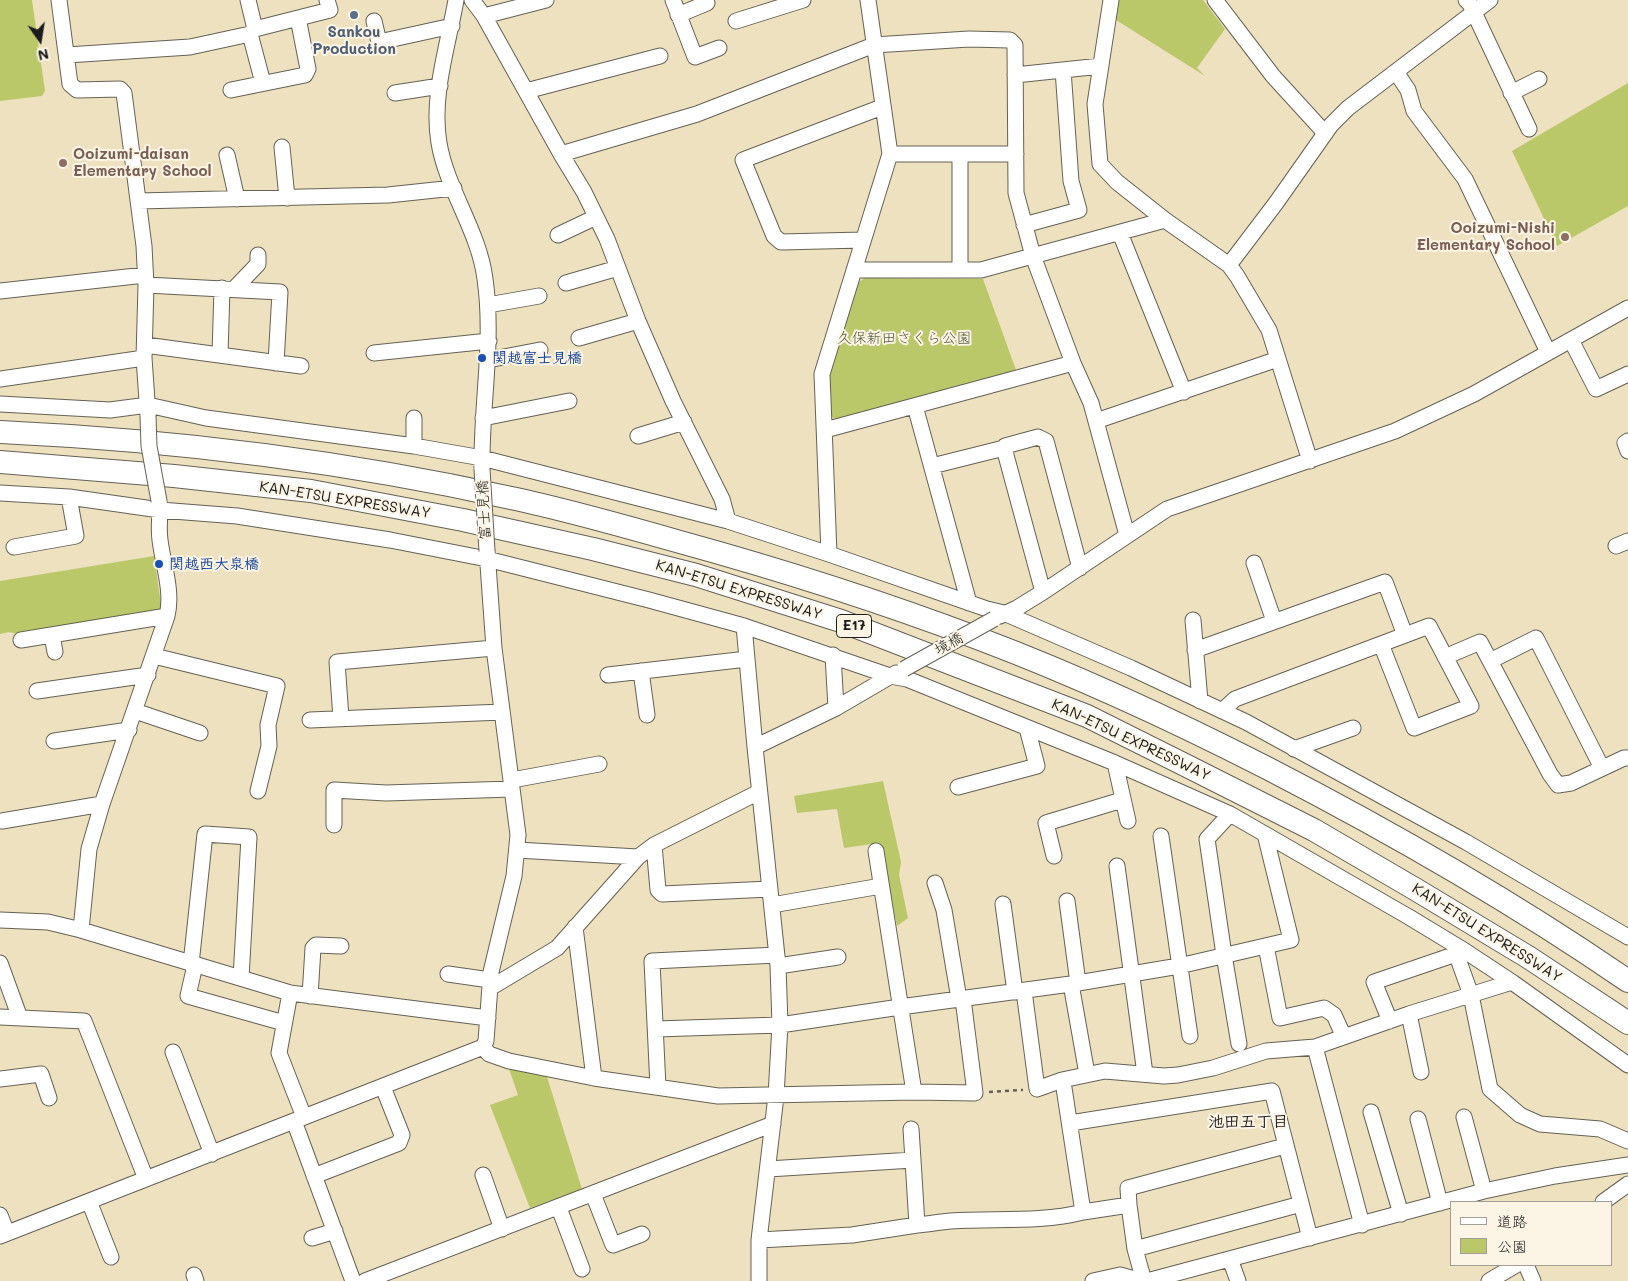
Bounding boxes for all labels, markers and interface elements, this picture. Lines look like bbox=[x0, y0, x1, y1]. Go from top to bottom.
marker: Sankou Production bbox=[348, 9, 360, 21]
north arrow bbox=[15, 15, 65, 65]
place label: Sankou Production bbox=[312, 23, 396, 58]
text: N bbox=[36, 45, 51, 66]
place label: Ooizumi-daisan Elementary School bbox=[73, 145, 212, 180]
marker: Ooizumi-daisan Elementary School bbox=[57, 157, 69, 169]
place label: Ooizumi-Nishi Elementary School bbox=[1416, 219, 1555, 254]
marker: Ooizumi-Nishi Elementary School bbox=[1559, 231, 1571, 243]
park label: 久保新田さくら公園 bbox=[837, 329, 971, 347]
place label: 関越富士見橋 bbox=[492, 349, 582, 367]
marker: 関越富士見橋 bbox=[476, 352, 488, 364]
street label: KAN-ETSU EXPRESSWAY bbox=[258, 478, 432, 522]
street label: 富士見橋 bbox=[473, 480, 495, 540]
place label: 関越西大泉橋 bbox=[169, 555, 259, 573]
street label: KAN-ETSU EXPRESSWAY bbox=[654, 556, 824, 624]
marker: 関越西大泉橋 bbox=[153, 558, 165, 570]
road number: E17 bbox=[836, 614, 872, 638]
street label: 境橋 bbox=[932, 629, 966, 659]
street label: KAN-ETSU EXPRESSWAY bbox=[1049, 695, 1213, 785]
street label: KAN-ETSU EXPRESSWAY bbox=[1409, 879, 1565, 987]
district label: 池田五丁目 bbox=[1208, 1112, 1288, 1132]
legend bbox=[1450, 1201, 1613, 1266]
text: 道路 bbox=[1497, 1211, 1527, 1231]
text: 公園 bbox=[1497, 1236, 1527, 1256]

